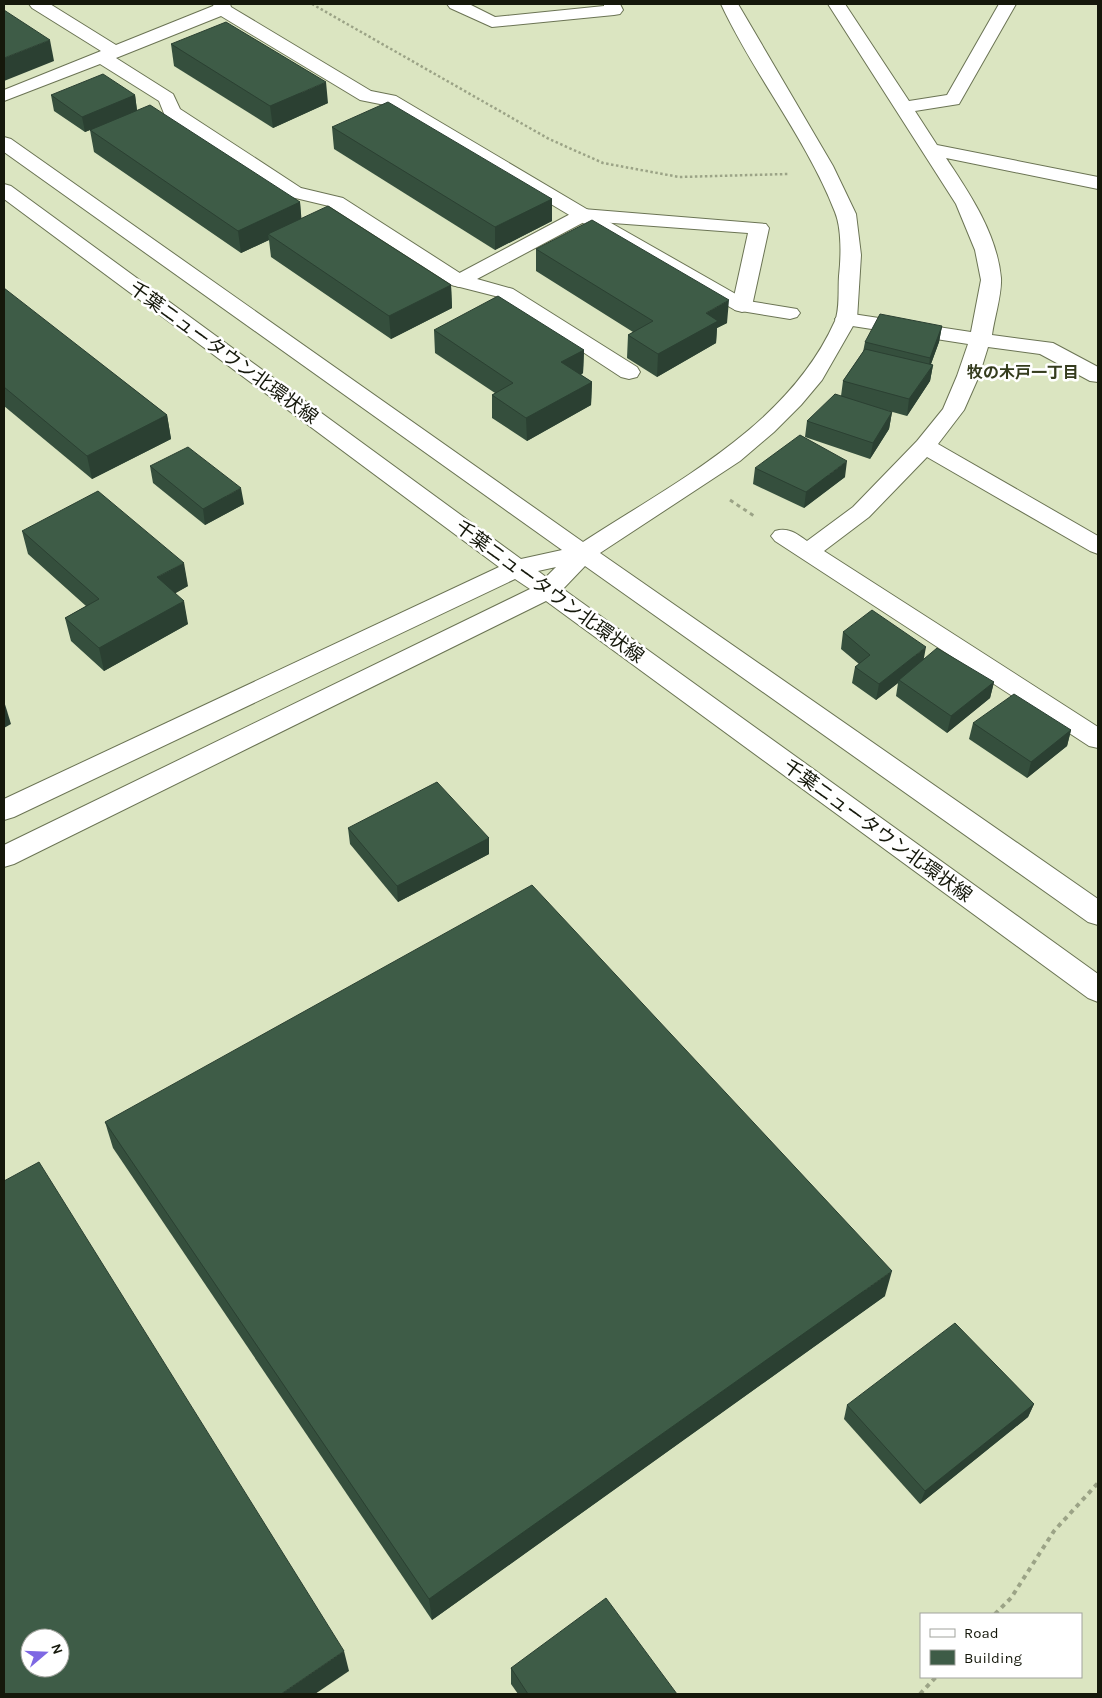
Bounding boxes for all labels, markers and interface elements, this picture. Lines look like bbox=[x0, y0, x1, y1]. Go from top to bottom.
street label: 千葉ニュータウン北環状線 bbox=[125, 277, 322, 429]
district label: 牧の木戸一丁目 bbox=[967, 363, 1079, 382]
street label: 千葉ニュータウン北環状線 bbox=[451, 516, 648, 668]
street label: 千葉ニュータウン北環状線 bbox=[779, 755, 976, 907]
legend bbox=[920, 1613, 1082, 1678]
text: Road bbox=[964, 1624, 999, 1642]
north arrow bbox=[20, 1628, 70, 1678]
text: N bbox=[47, 1641, 66, 1656]
text: Building bbox=[964, 1649, 1022, 1667]

